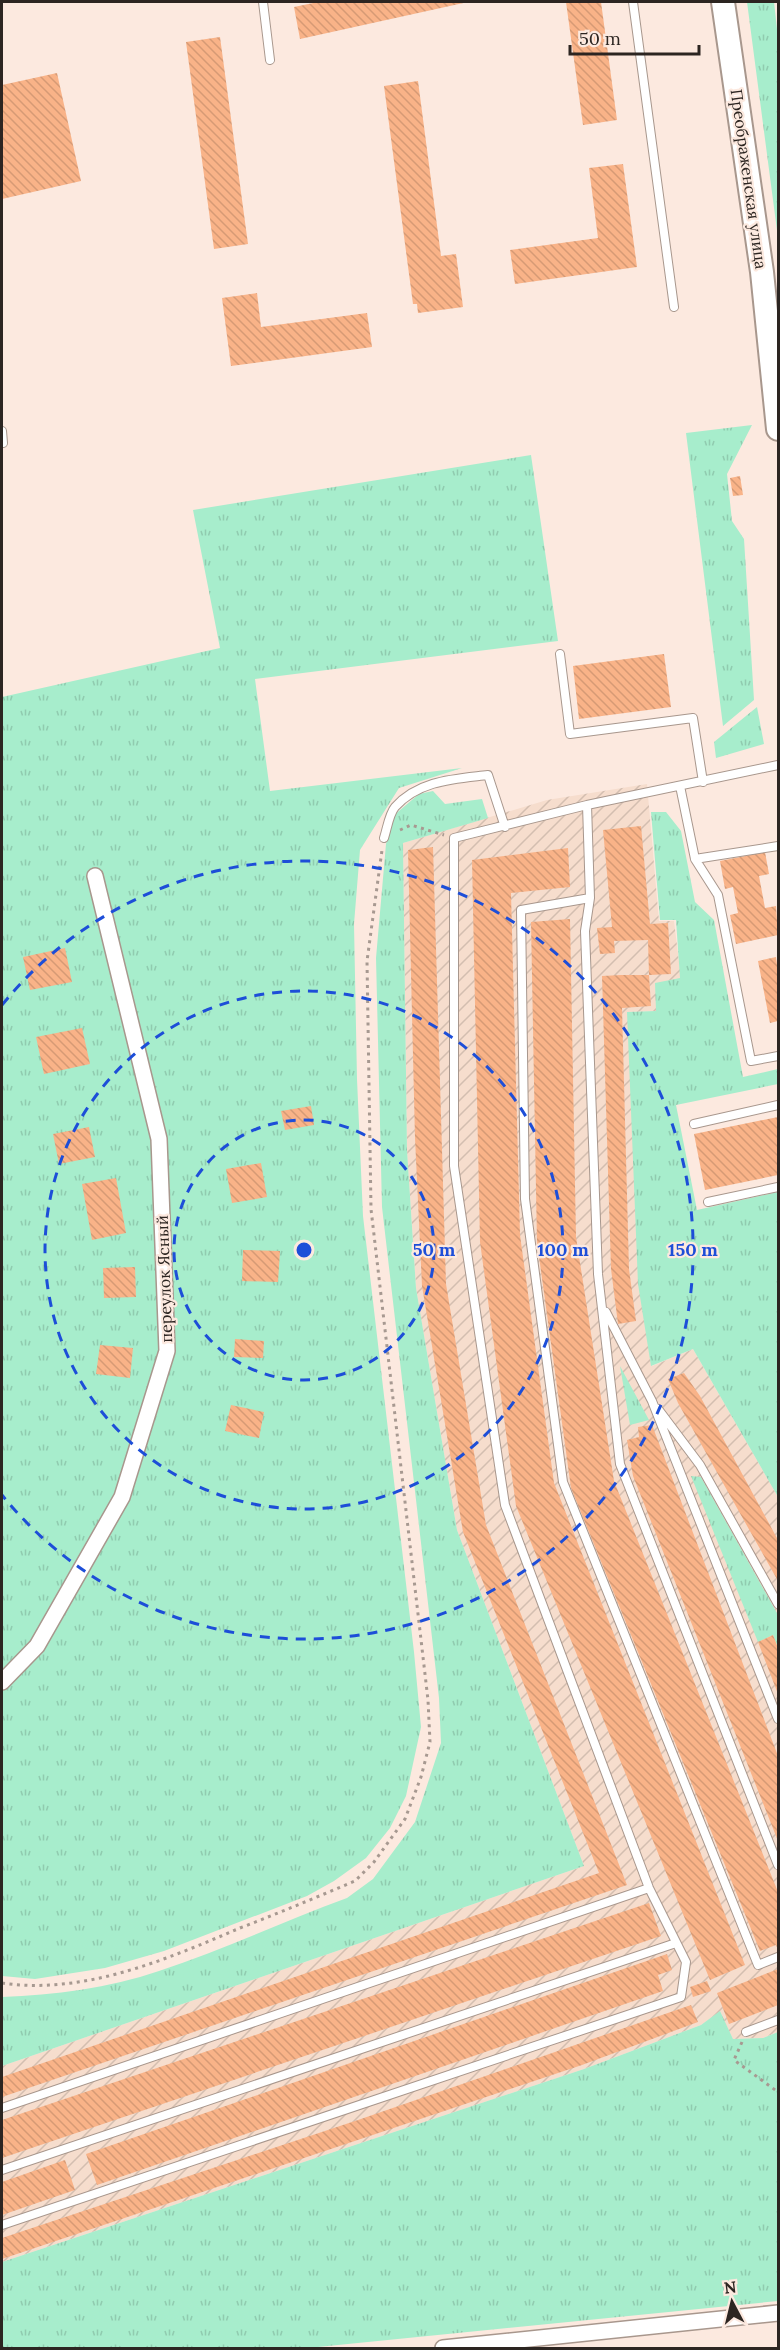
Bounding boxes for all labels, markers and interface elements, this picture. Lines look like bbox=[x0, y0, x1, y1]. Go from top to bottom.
scale bar bbox=[570, 18, 699, 56]
text: 50 m bbox=[579, 27, 621, 50]
street label: Преображенская улица bbox=[726, 88, 772, 270]
street label: переулок Ясный bbox=[152, 1215, 176, 1343]
text: 50 m bbox=[413, 1238, 456, 1261]
text: 100 m bbox=[537, 1238, 589, 1261]
text: 150 m bbox=[668, 1238, 718, 1261]
centre of rings bbox=[294, 1240, 314, 1260]
north arrow bbox=[702, 2272, 762, 2332]
text: N bbox=[723, 2276, 738, 2298]

